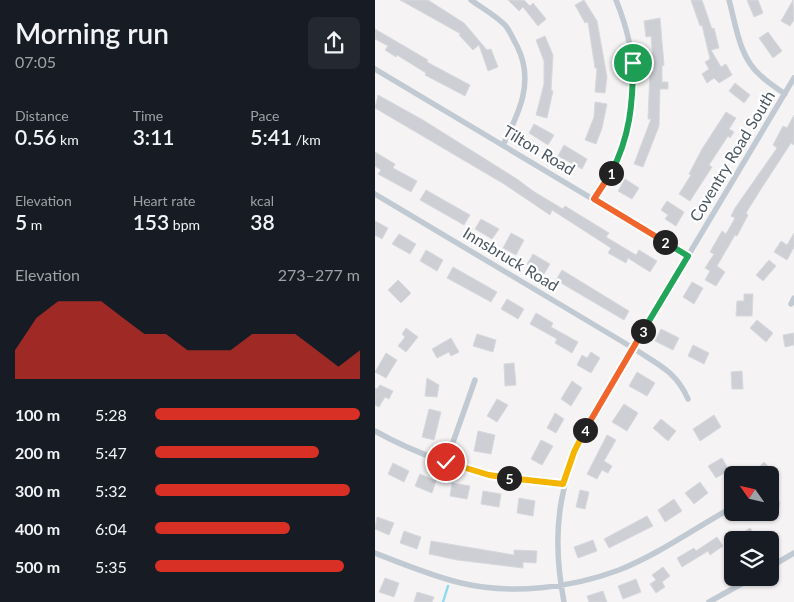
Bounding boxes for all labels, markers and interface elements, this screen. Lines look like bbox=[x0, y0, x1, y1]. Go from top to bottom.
text: Morning run bbox=[15, 16, 169, 50]
button: share bbox=[308, 17, 360, 69]
pin bbox=[612, 42, 654, 84]
icon: arrive bbox=[619, 49, 647, 77]
text: 07:05 bbox=[15, 52, 56, 71]
street label: Coventry Road South bbox=[685, 87, 778, 225]
text: Distance bbox=[15, 107, 69, 124]
text: Time bbox=[133, 107, 163, 124]
text: Pace bbox=[250, 107, 279, 124]
street label: Tilton Road bbox=[500, 121, 579, 178]
text: 0.56 bbox=[15, 124, 57, 149]
text: 3:11 bbox=[133, 124, 175, 149]
text: 5:41 bbox=[250, 124, 292, 149]
text: km bbox=[57, 131, 79, 148]
text: /km bbox=[292, 131, 321, 148]
pin: 1 bbox=[599, 160, 623, 186]
text: 1 bbox=[607, 165, 616, 182]
text: Elevation bbox=[15, 192, 72, 209]
text: Heart rate bbox=[133, 192, 195, 209]
text: kcal bbox=[250, 192, 274, 209]
text: 5 bbox=[15, 209, 27, 234]
text: 153 bbox=[133, 209, 169, 234]
text: 38 bbox=[250, 209, 275, 234]
text: m bbox=[27, 216, 42, 233]
text: bpm bbox=[169, 216, 200, 233]
street label: Innsbruck Road bbox=[460, 223, 563, 295]
pin: 2 bbox=[653, 230, 677, 254]
text: 2 bbox=[661, 234, 670, 251]
text: Elevation bbox=[15, 265, 80, 284]
text: 273–277 m bbox=[278, 265, 360, 284]
pin: 3 bbox=[631, 318, 655, 344]
text: 3 bbox=[639, 323, 648, 340]
text: 100 m bbox=[15, 405, 60, 424]
text: 5:28 bbox=[95, 405, 127, 424]
pin: 4 bbox=[573, 418, 597, 442]
text: 4 bbox=[581, 422, 590, 439]
pin bbox=[425, 441, 467, 483]
text: 200 m bbox=[15, 443, 60, 462]
text: 5:47 bbox=[95, 443, 127, 462]
icon: check bbox=[432, 448, 460, 476]
pin: 5 bbox=[497, 466, 521, 490]
north arrow bbox=[724, 466, 779, 521]
map controls bbox=[724, 466, 779, 586]
text: 5 bbox=[505, 470, 514, 487]
text: 300 m bbox=[15, 481, 60, 500]
text: 5:32 bbox=[95, 481, 127, 500]
text: 400 m bbox=[15, 519, 60, 538]
text: 6:04 bbox=[95, 519, 127, 538]
button: layers bbox=[724, 531, 779, 586]
text: 500 m bbox=[15, 557, 60, 576]
text: 5:35 bbox=[95, 557, 127, 576]

